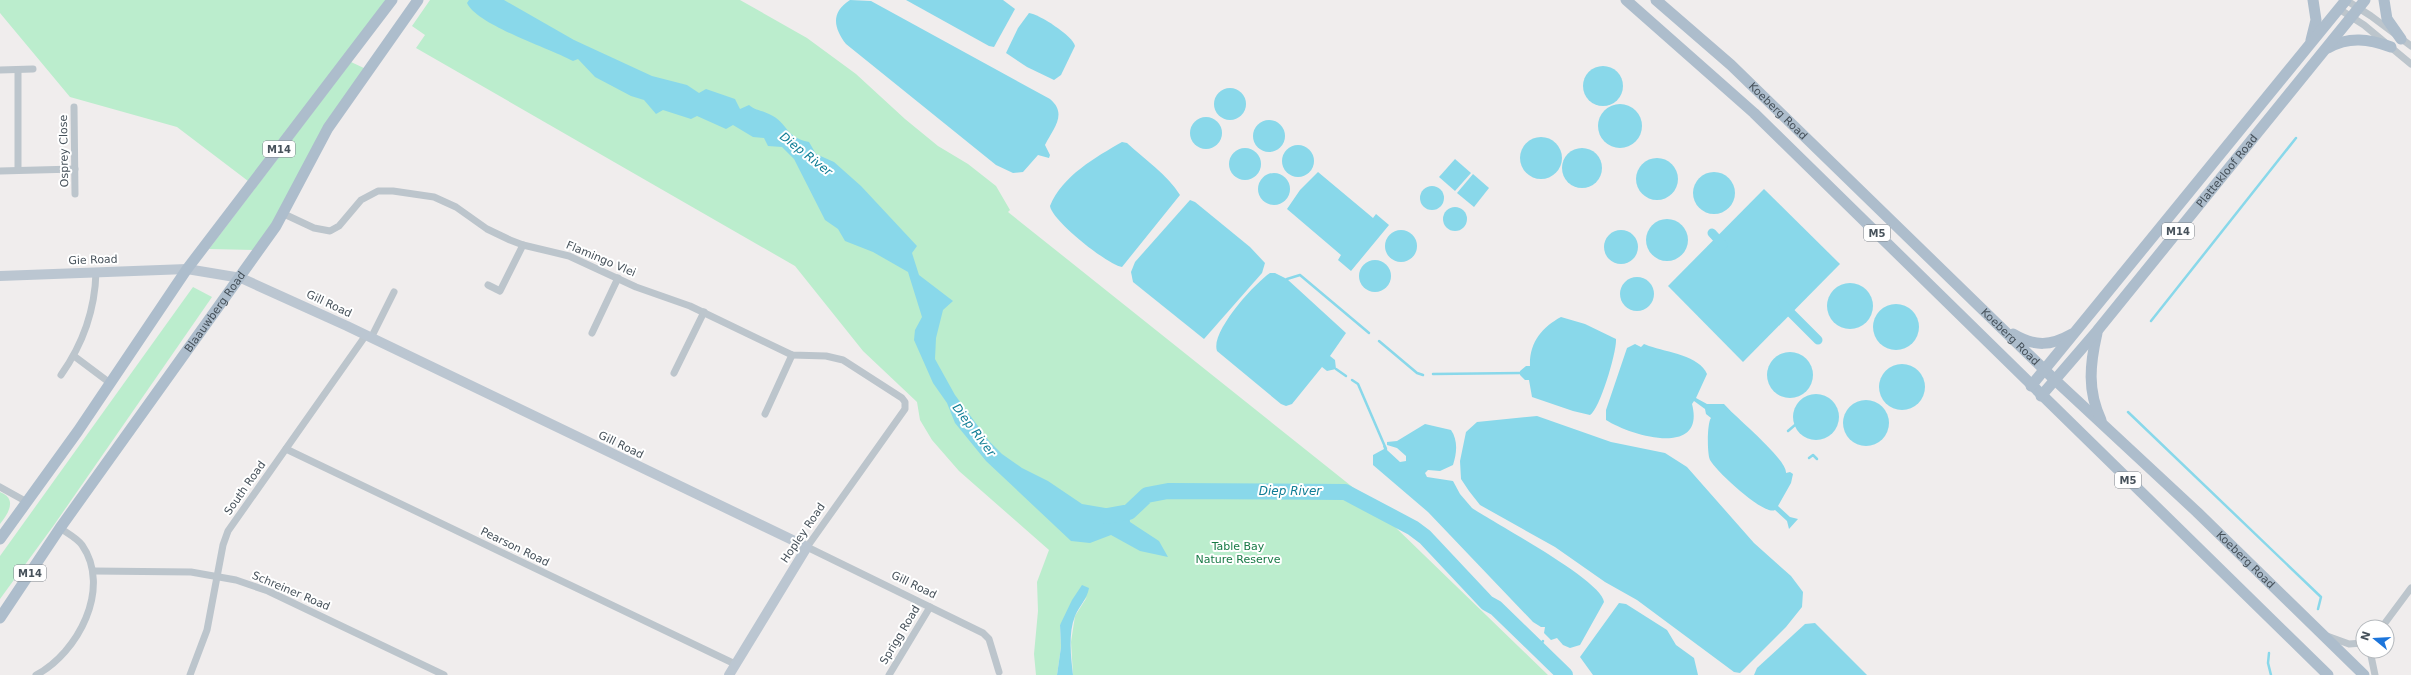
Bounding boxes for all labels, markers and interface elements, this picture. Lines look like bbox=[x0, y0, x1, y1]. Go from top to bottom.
street label: Koeberg Road bbox=[1746, 80, 1810, 142]
street label: Osprey Close bbox=[57, 114, 71, 187]
water label: Diep River bbox=[777, 129, 836, 179]
street label: Plattekloof Road bbox=[2193, 132, 2260, 210]
road number: M14 bbox=[263, 141, 295, 157]
road number: M14 bbox=[2162, 223, 2194, 239]
road number: M5 bbox=[1864, 225, 1890, 241]
street label: Flamingo Vlei bbox=[564, 238, 638, 280]
street label: Gie Road bbox=[68, 253, 118, 267]
street label: Blaauwberg Road bbox=[181, 269, 248, 355]
street label: Gill Road bbox=[304, 288, 354, 320]
street label: Koeberg Road bbox=[1979, 305, 2042, 368]
water label: Diep River bbox=[950, 401, 999, 460]
street label: Gill Road bbox=[596, 428, 646, 462]
street label: South Road bbox=[222, 458, 268, 518]
road number: M5 bbox=[2115, 472, 2141, 488]
water label: Diep River bbox=[1259, 484, 1322, 498]
street label: Hopley Road bbox=[778, 501, 828, 565]
street label: Pearson Road bbox=[479, 525, 551, 569]
street label: Koeberg Road bbox=[2214, 528, 2278, 591]
park label: Table Bay Nature Reserve bbox=[1195, 540, 1281, 566]
road number: M14 bbox=[14, 565, 46, 581]
street label: Gill Road bbox=[889, 568, 939, 602]
street label: Schreiner Road bbox=[250, 569, 332, 613]
street label: Sprigg Road bbox=[877, 603, 923, 667]
north arrow bbox=[2355, 619, 2395, 659]
text: N bbox=[2358, 630, 2374, 642]

